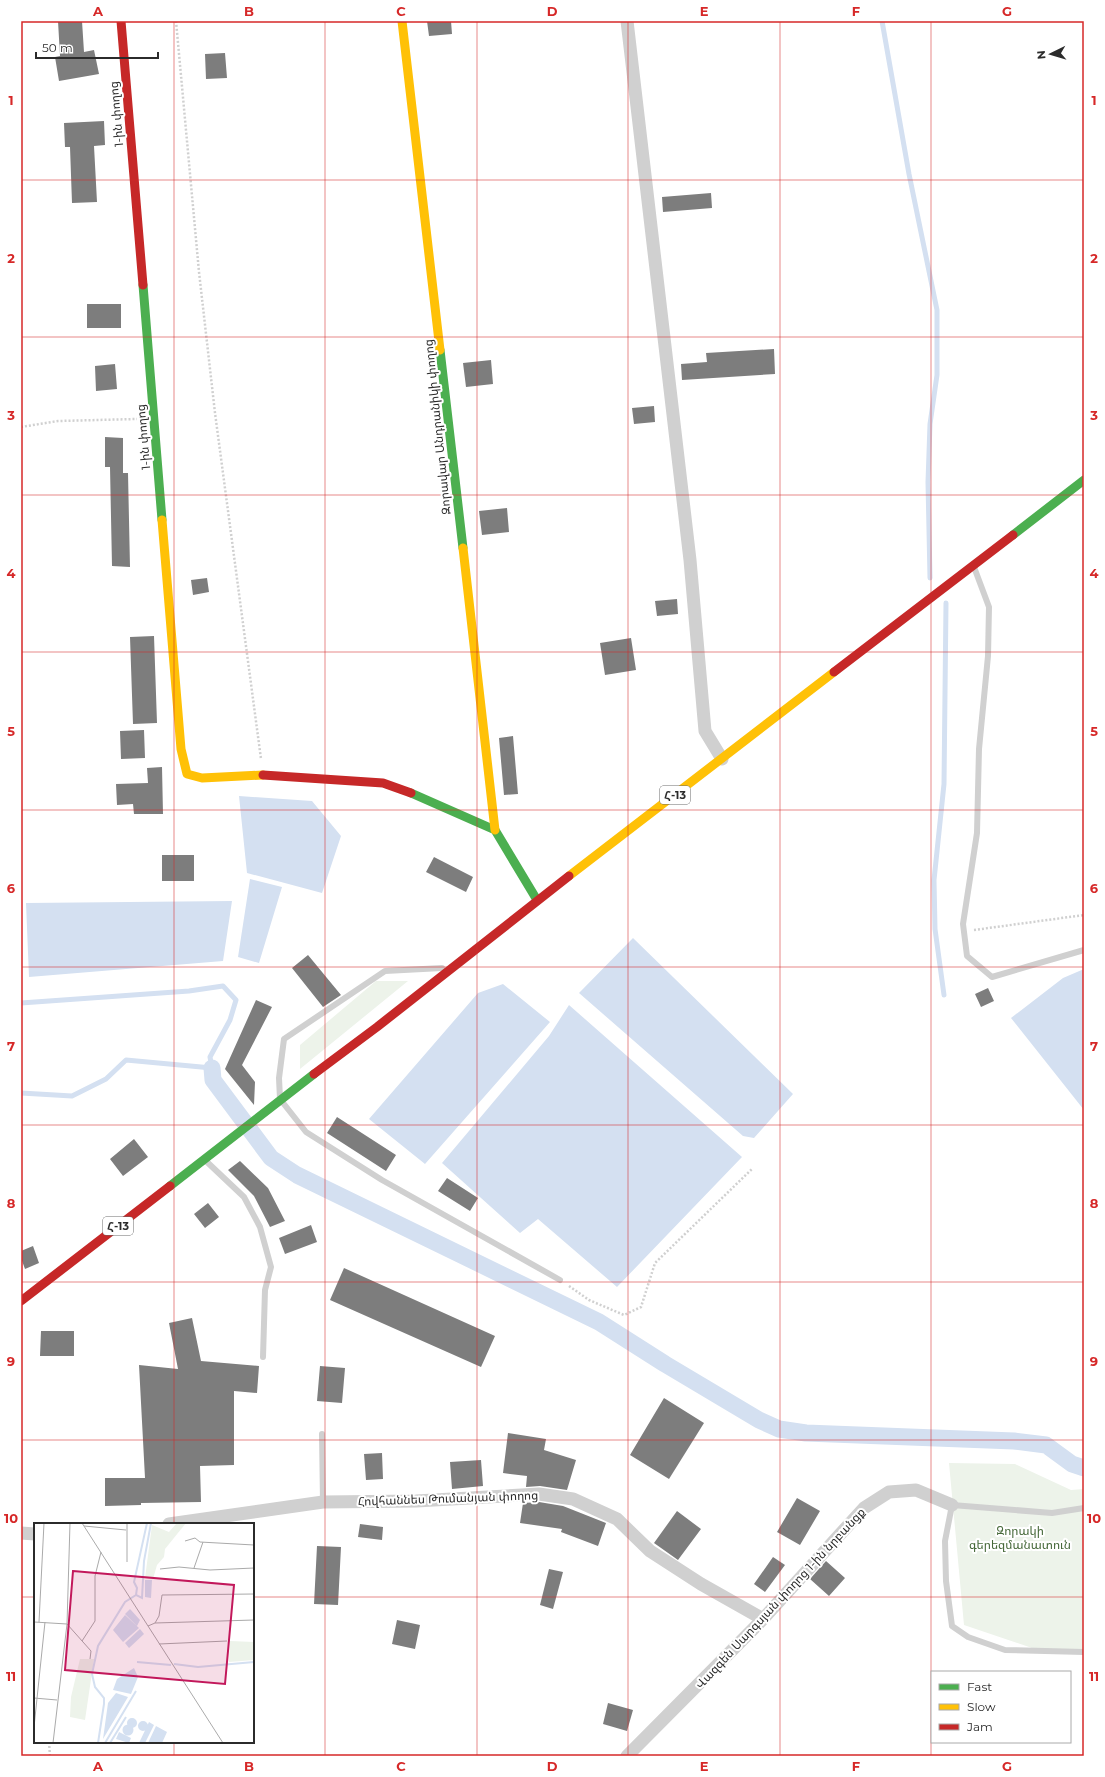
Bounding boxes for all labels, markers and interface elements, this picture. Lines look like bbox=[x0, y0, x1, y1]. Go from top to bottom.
text: A bbox=[92, 3, 104, 19]
text: B bbox=[244, 3, 254, 19]
text: C bbox=[396, 3, 406, 19]
text: D bbox=[547, 3, 558, 19]
text: E bbox=[700, 3, 709, 19]
text: F bbox=[852, 3, 860, 19]
text: G bbox=[1002, 3, 1012, 19]
scale bar bbox=[36, 34, 158, 60]
north arrow bbox=[1031, 34, 1071, 74]
text: 50 m bbox=[42, 40, 73, 55]
text: N bbox=[1034, 50, 1048, 60]
street label: 1-ին փողոց bbox=[106, 80, 126, 148]
text: 1 bbox=[8, 92, 14, 108]
text: 1 bbox=[1091, 92, 1097, 108]
text: 2 bbox=[7, 250, 15, 266]
text: 2 bbox=[1090, 250, 1098, 266]
street label: Զորավար Անդրանիկի փողոց bbox=[420, 339, 454, 515]
street label: 1-ին փողոց bbox=[133, 403, 153, 471]
text: 3 bbox=[6, 407, 15, 423]
text: 3 bbox=[1089, 407, 1098, 423]
text: 4 bbox=[7, 565, 16, 581]
text: 4 bbox=[1090, 565, 1099, 581]
text: 5 bbox=[7, 723, 15, 739]
text: 5 bbox=[1090, 723, 1098, 739]
road number: Հ-13 bbox=[660, 786, 690, 804]
text: 6 bbox=[7, 880, 16, 896]
text: 6 bbox=[1090, 880, 1099, 896]
text: 7 bbox=[7, 1038, 15, 1054]
text: 7 bbox=[1090, 1038, 1098, 1054]
text: 8 bbox=[7, 1195, 16, 1211]
text: 8 bbox=[1090, 1195, 1099, 1211]
road number: Հ-13 bbox=[103, 1217, 133, 1235]
text: 9 bbox=[7, 1353, 15, 1369]
text: 9 bbox=[1090, 1353, 1098, 1369]
street label: Հովհաննես Թումանյան փողոց bbox=[358, 1487, 538, 1509]
street label: Վազգեն Սարգսյան փողոց 1-ին նրբանցք bbox=[692, 1504, 868, 1692]
text: 10 bbox=[4, 1510, 18, 1526]
text: 10 bbox=[1087, 1510, 1101, 1526]
inset map bbox=[34, 1523, 254, 1743]
park label: Զորակի գերեզմանատուն bbox=[969, 1523, 1071, 1552]
text: 11 bbox=[6, 1668, 16, 1684]
text: 11 bbox=[1089, 1668, 1099, 1684]
legend bbox=[931, 1671, 1071, 1743]
text: Fast bbox=[967, 1679, 992, 1694]
text: Slow bbox=[967, 1699, 996, 1714]
text: Jam bbox=[966, 1719, 993, 1734]
text: A bbox=[92, 1758, 104, 1774]
text: B bbox=[244, 1758, 254, 1774]
text: C bbox=[396, 1758, 406, 1774]
text: D bbox=[547, 1758, 558, 1774]
text: E bbox=[700, 1758, 709, 1774]
text: F bbox=[852, 1758, 860, 1774]
text: G bbox=[1002, 1758, 1012, 1774]

